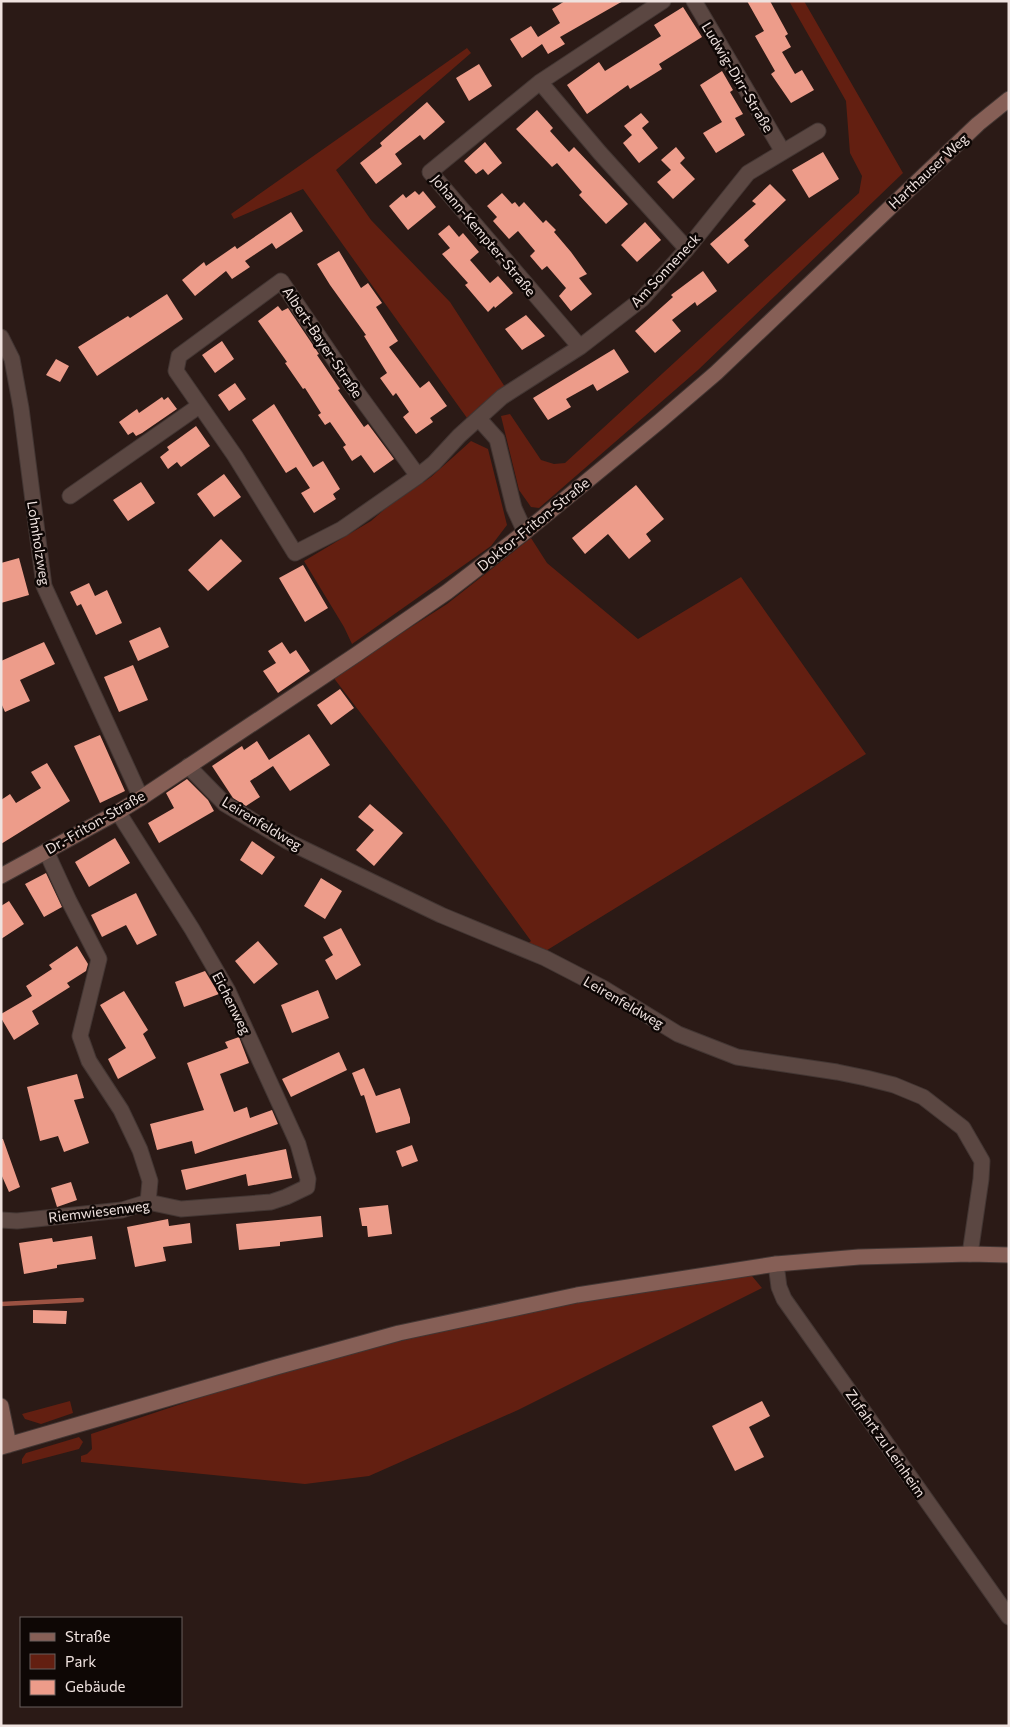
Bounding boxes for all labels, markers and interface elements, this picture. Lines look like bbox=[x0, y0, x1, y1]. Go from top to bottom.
street label: Ludwig-Dirr-Straße bbox=[698, 19, 778, 135]
street label: Harthauser Weg bbox=[885, 130, 972, 212]
street label: Johann-Kempter-Straße bbox=[428, 171, 540, 299]
street label: Am Sonneneck bbox=[627, 229, 704, 310]
street label: Albert-Bayer-Straße bbox=[279, 283, 367, 401]
street label: Doktor-Friton-Straße bbox=[474, 474, 592, 574]
street label: Lohnholzweg bbox=[24, 500, 54, 587]
street label: Dr.-Friton-Straße bbox=[42, 787, 148, 857]
street label: Leirenfeldweg bbox=[219, 793, 305, 854]
street label: Eichenweg bbox=[209, 969, 255, 1038]
street label: Leirenfeldweg bbox=[581, 972, 668, 1032]
street label: Riemwiesenweg bbox=[47, 1196, 151, 1226]
street label: Zufahrt zu Leinheim bbox=[842, 1386, 930, 1500]
legend bbox=[20, 1617, 182, 1707]
text: Straße bbox=[65, 1627, 111, 1645]
text: Park bbox=[65, 1652, 96, 1670]
text: Gebäude bbox=[65, 1677, 126, 1695]

